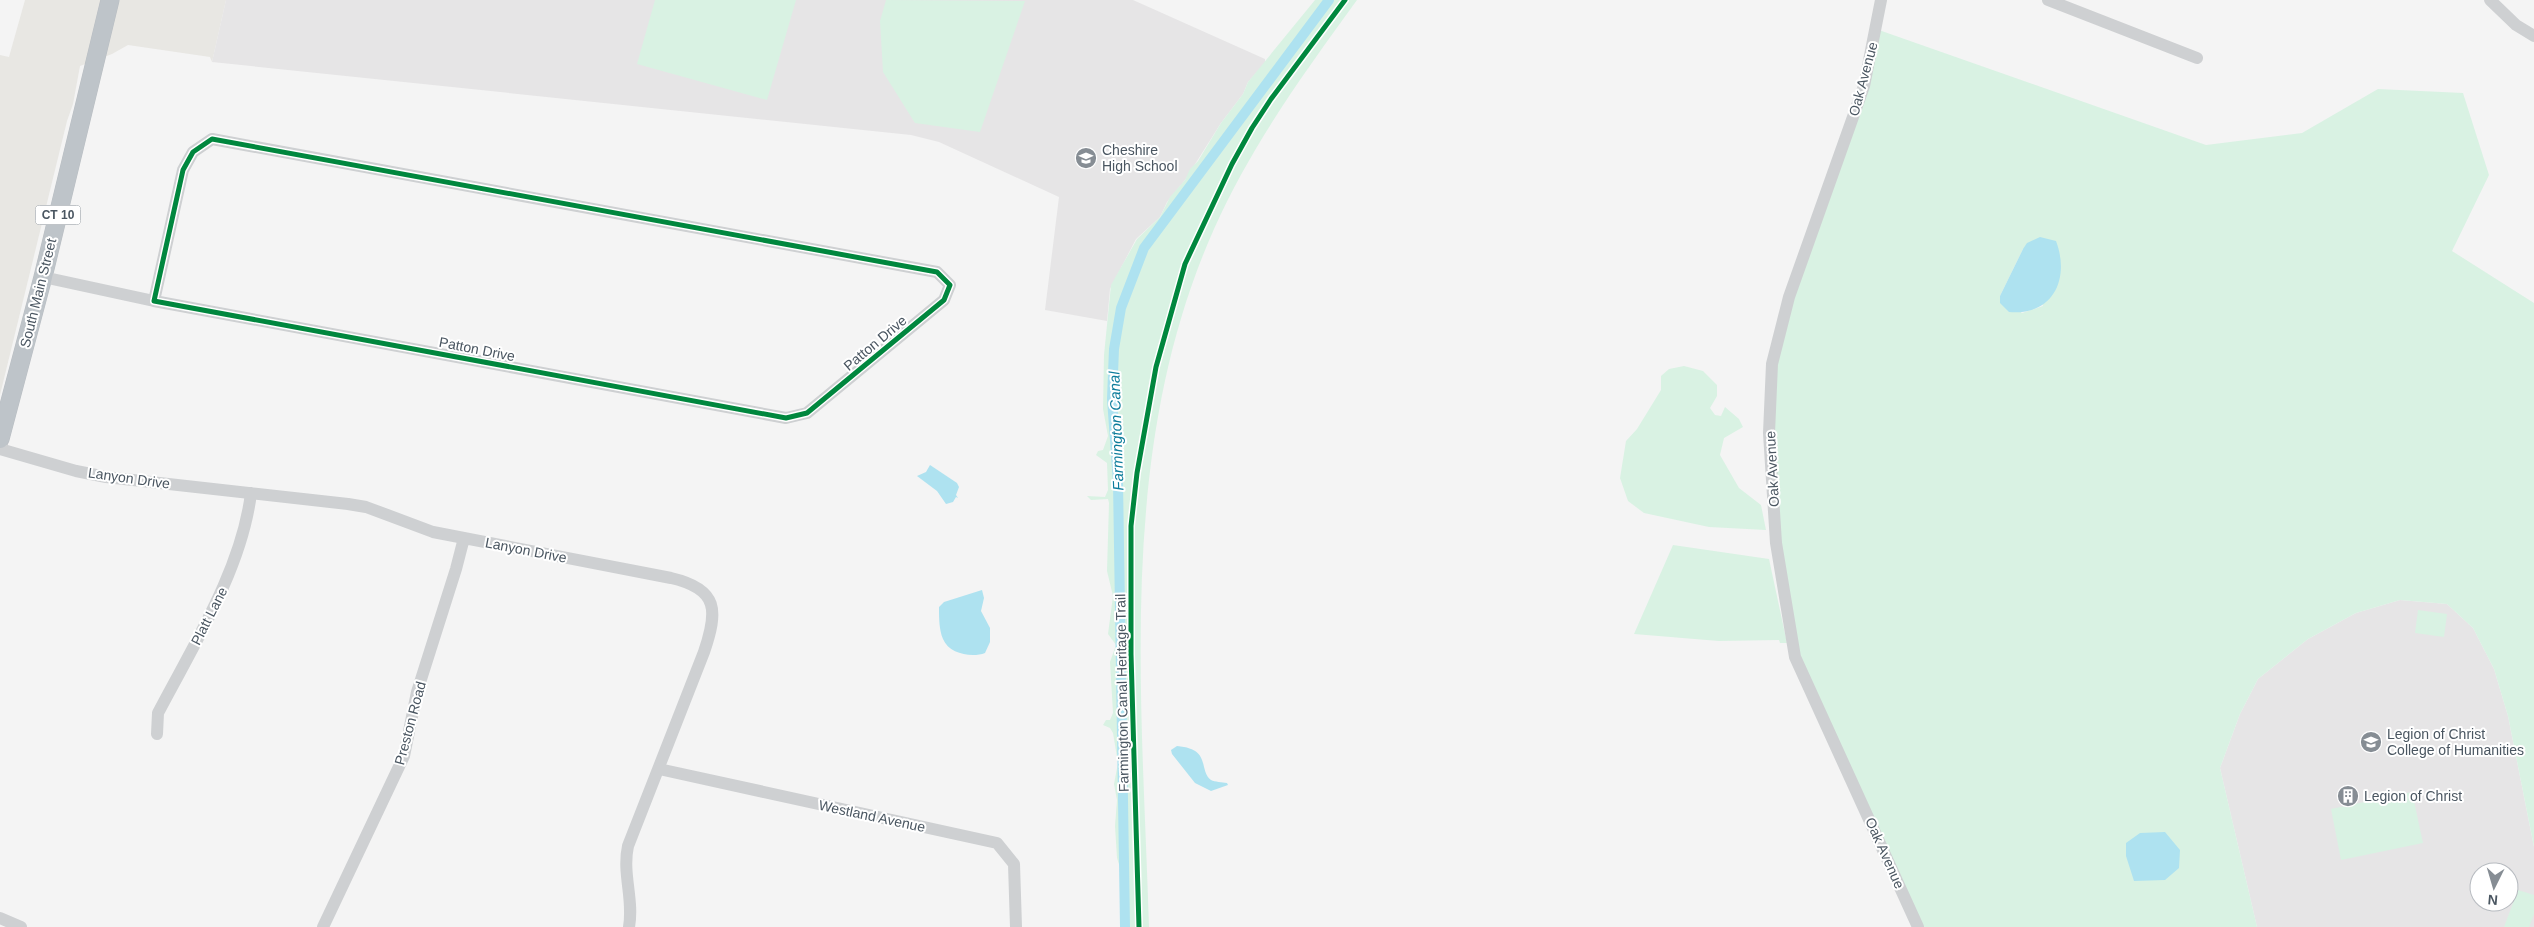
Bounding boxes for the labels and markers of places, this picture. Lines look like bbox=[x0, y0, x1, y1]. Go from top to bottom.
place label: Cheshire High School bbox=[1102, 142, 1178, 174]
school or university icon: Cheshire High School bbox=[1074, 146, 1098, 170]
place label: Legion of Christ College of Humanities bbox=[2387, 726, 2524, 758]
school or university icon: Legion of Christ College of Humanities bbox=[2359, 730, 2383, 754]
building icon: Legion of Christ bbox=[2336, 784, 2360, 808]
place label: Legion of Christ bbox=[2364, 788, 2462, 804]

